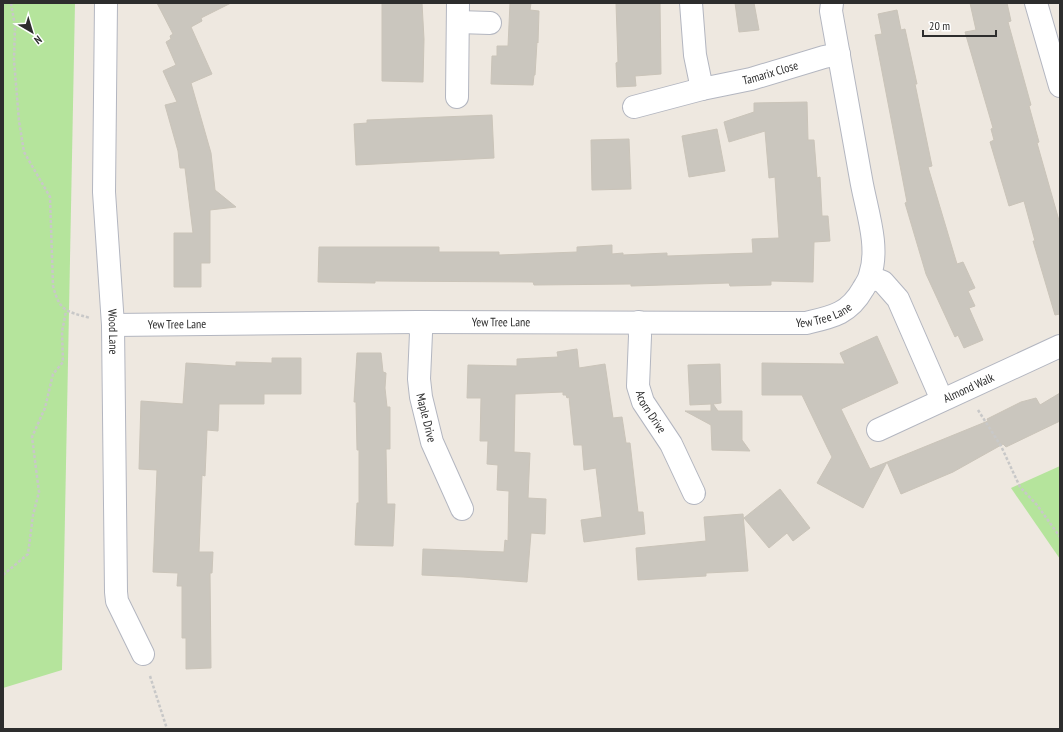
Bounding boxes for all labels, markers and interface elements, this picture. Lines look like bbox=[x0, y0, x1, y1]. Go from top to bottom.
north arrow bbox=[12, 12, 52, 52]
scale bar bbox=[923, 12, 996, 38]
text: 20 m bbox=[929, 18, 950, 33]
text: N bbox=[31, 33, 45, 47]
street label: Tamarix Close bbox=[741, 57, 800, 88]
street label: Yew Tree Lane bbox=[796, 299, 855, 330]
street label: Wood Lane bbox=[105, 308, 121, 355]
street label: Yew Tree Lane bbox=[472, 314, 530, 329]
street label: Yew Tree Lane bbox=[148, 316, 206, 332]
street label: Almond Walk bbox=[941, 369, 997, 406]
street label: Acorn Drive bbox=[633, 388, 670, 436]
street label: Maple Drive bbox=[413, 392, 440, 444]

